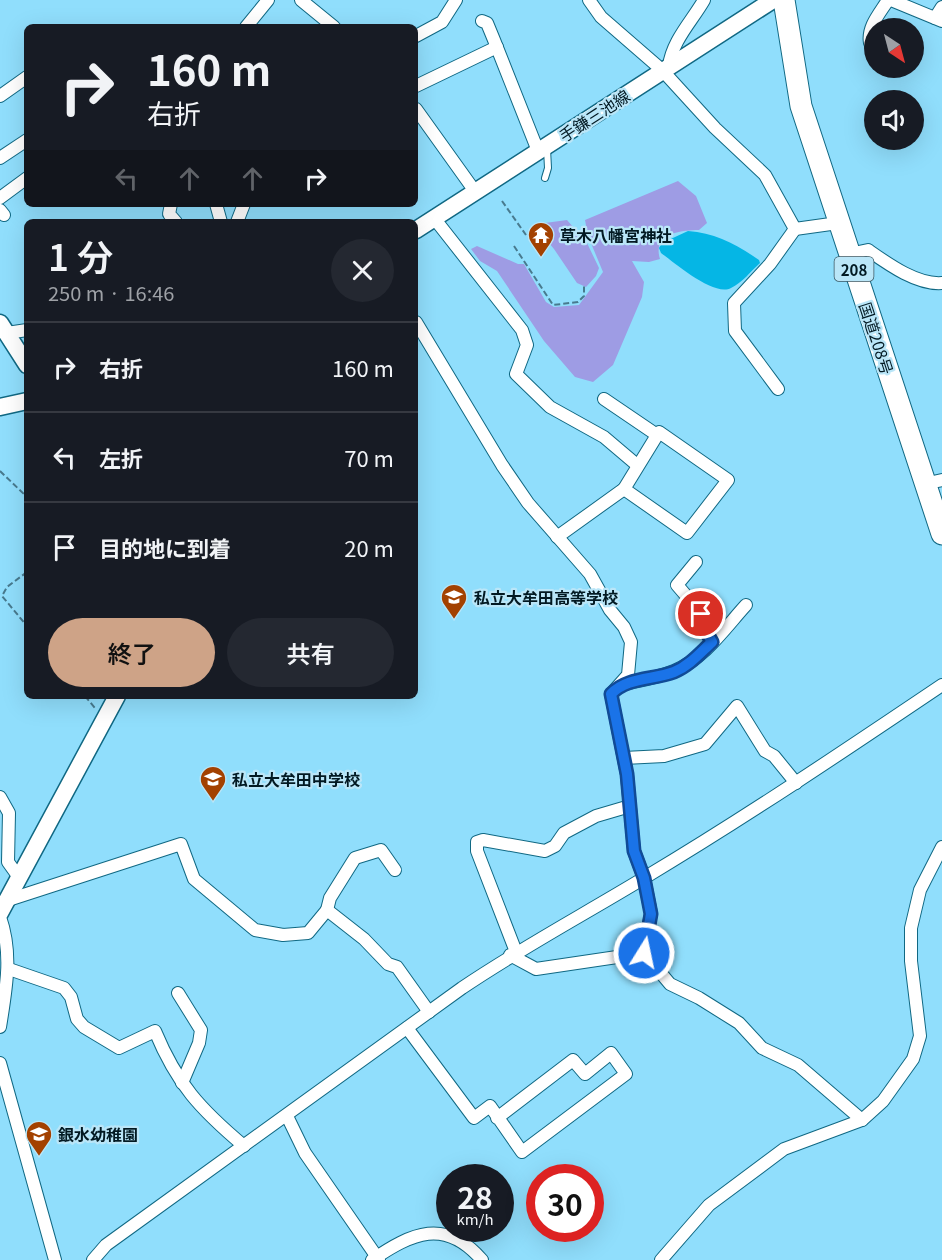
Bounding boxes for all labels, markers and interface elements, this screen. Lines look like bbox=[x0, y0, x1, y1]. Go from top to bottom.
north arrow bbox=[864, 18, 924, 78]
map controls bbox=[864, 18, 924, 150]
text: 160 m bbox=[147, 37, 271, 98]
icon: right bbox=[48, 48, 126, 126]
street label: 手鎌三池線 bbox=[554, 83, 634, 147]
button: sound bbox=[864, 90, 924, 150]
text: 右折 bbox=[147, 93, 201, 132]
icon: left bbox=[110, 162, 143, 195]
icon: ahead bbox=[173, 162, 206, 195]
icon: ahead bbox=[236, 162, 269, 195]
icon: right bbox=[299, 162, 332, 195]
temple icon: 草木八幡宮神社 bbox=[526, 220, 556, 258]
place label: 草木八幡宮神社 bbox=[560, 223, 672, 247]
text: 1 分 bbox=[48, 229, 113, 281]
button: close bbox=[331, 239, 394, 302]
road number: 208 bbox=[834, 257, 874, 281]
text: 250 m · 16:46 bbox=[48, 278, 174, 307]
street label: 国道208号 bbox=[854, 299, 900, 377]
icon: right bbox=[48, 351, 81, 384]
text: 右折 bbox=[99, 351, 143, 383]
text: 160 m bbox=[332, 351, 394, 383]
icon: left bbox=[48, 441, 81, 474]
text: 左折 bbox=[99, 441, 143, 473]
text: 70 m bbox=[344, 441, 394, 473]
icon: arrive bbox=[48, 531, 81, 564]
text: 目的地に到着 bbox=[99, 531, 231, 563]
text: 20 m bbox=[344, 531, 394, 563]
school or university icon: 私立大牟田高等学校 bbox=[439, 582, 469, 620]
place label: 私立大牟田高等学校 bbox=[474, 585, 618, 609]
pin bbox=[675, 588, 726, 639]
icon: arrive bbox=[684, 597, 717, 630]
button: 終了 bbox=[48, 618, 215, 687]
button: 共有 bbox=[227, 618, 394, 687]
school or university icon: 私立大牟田中学校 bbox=[198, 764, 228, 802]
place label: 私立大牟田中学校 bbox=[232, 767, 360, 791]
position arrow bbox=[612, 921, 676, 985]
school or university icon: 銀水幼稚園 bbox=[24, 1119, 54, 1157]
place label: 銀水幼稚園 bbox=[58, 1122, 138, 1146]
speed limit sign: 30 bbox=[526, 1164, 604, 1242]
text: 28 bbox=[457, 1174, 493, 1218]
text: km/h bbox=[456, 1208, 494, 1229]

